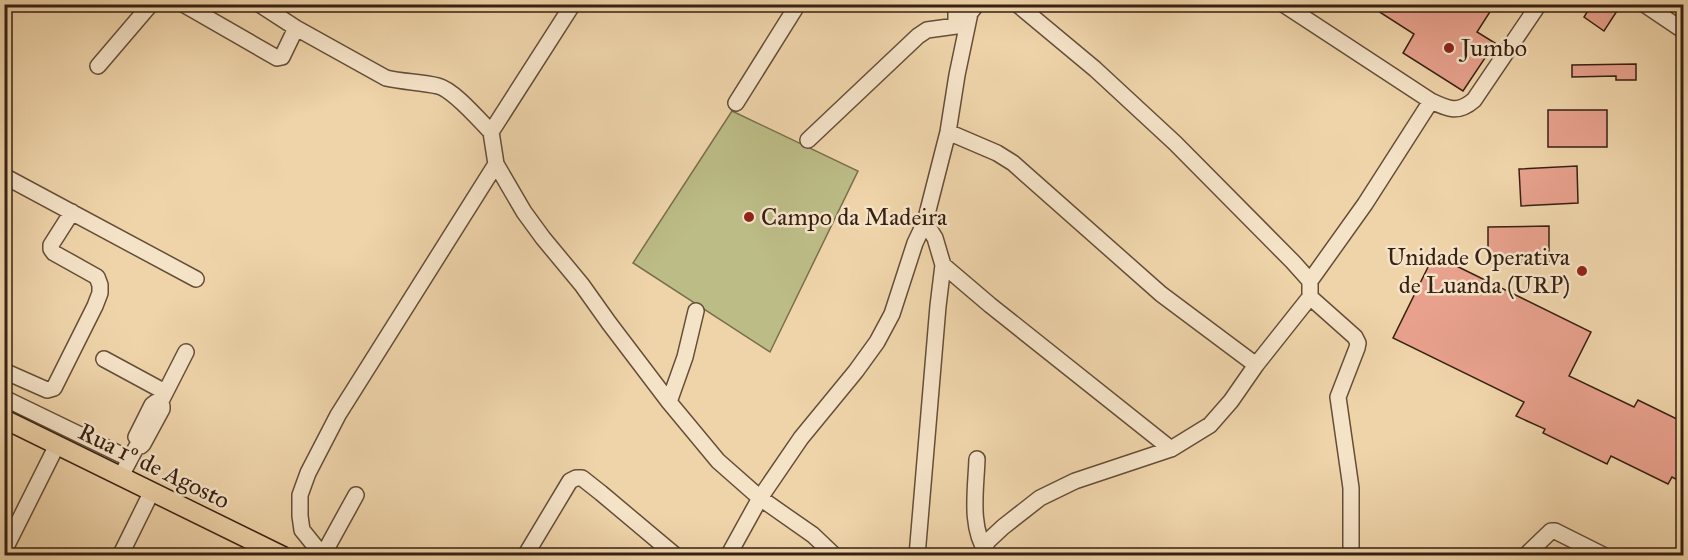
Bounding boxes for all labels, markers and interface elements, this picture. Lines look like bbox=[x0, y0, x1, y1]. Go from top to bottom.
place label: Jumbo bbox=[1458, 33, 1527, 63]
marker: Jumbo bbox=[1442, 41, 1456, 55]
place label: Campo da Madeira bbox=[761, 202, 948, 232]
marker: Campo da Madeira bbox=[742, 210, 756, 224]
place label: Unidade Operativa de Luanda (URP) bbox=[1387, 242, 1571, 300]
marker: Unidade Operativa de Luanda (URP) bbox=[1575, 264, 1589, 278]
street label: Rua 1º de Agosto bbox=[73, 416, 235, 516]

